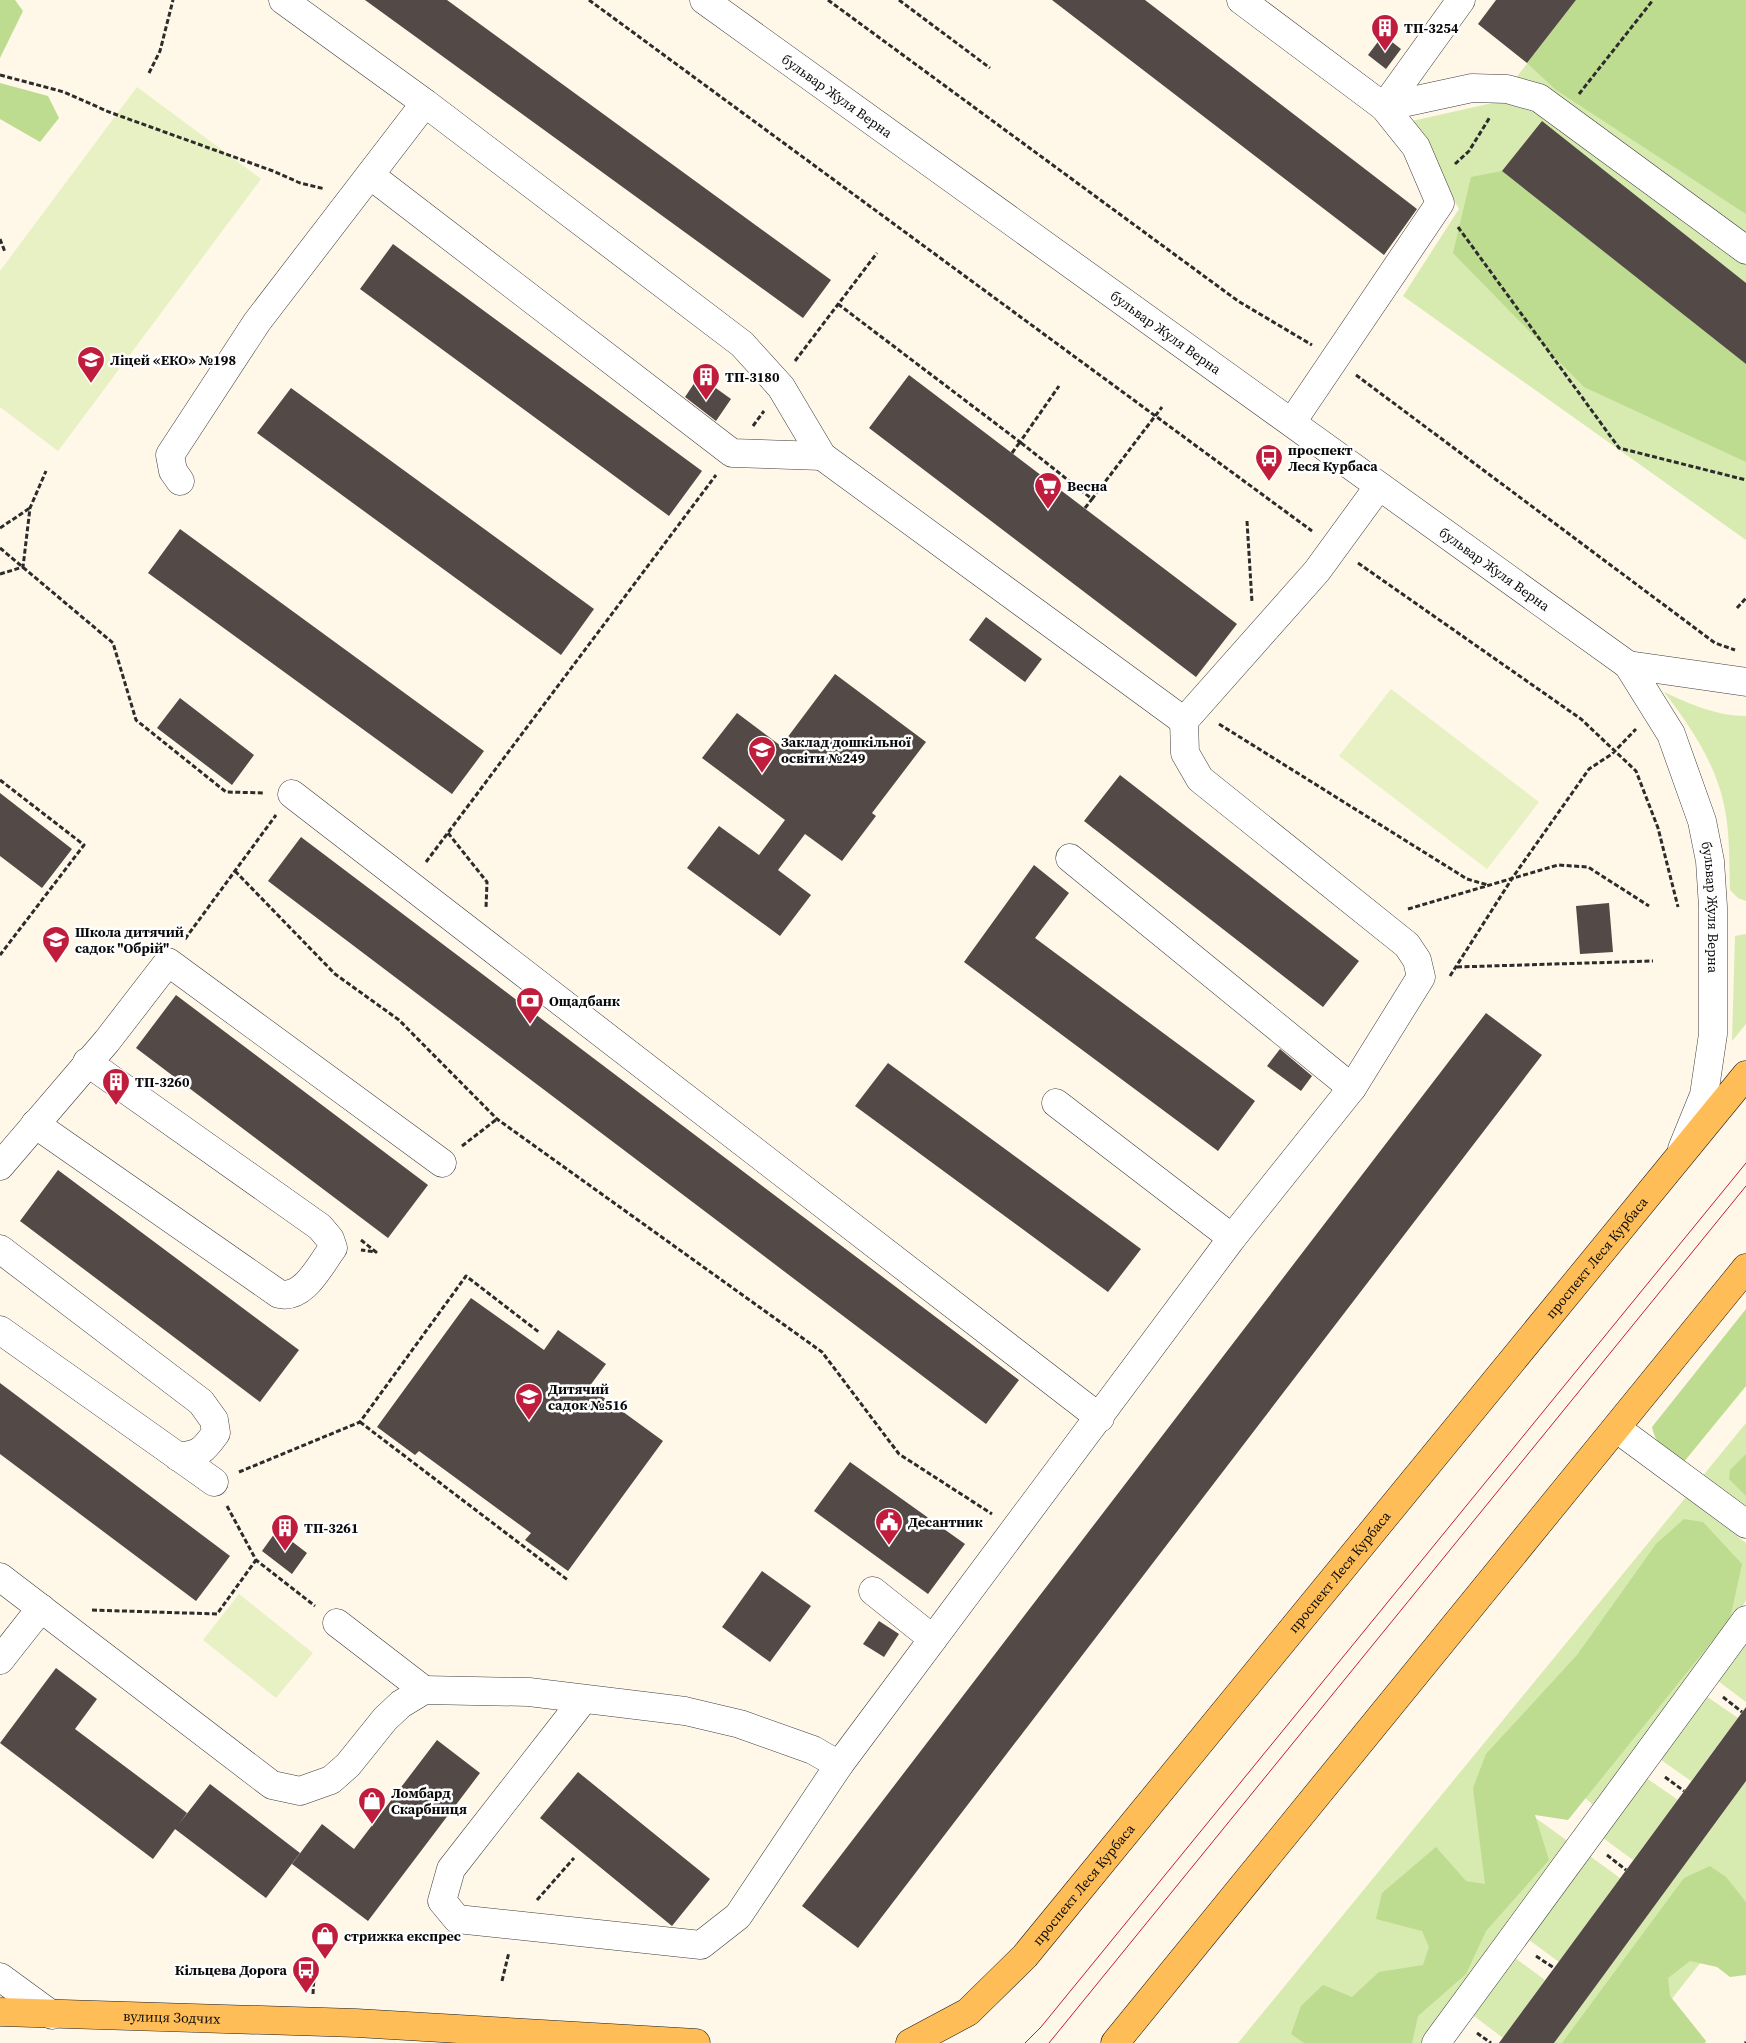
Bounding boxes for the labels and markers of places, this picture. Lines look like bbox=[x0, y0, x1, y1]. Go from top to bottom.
building icon: ТП-3254 bbox=[1370, 13, 1400, 52]
place label: ТП-3254 bbox=[1404, 18, 1459, 38]
school or university icon: Ліцей «ЕКО» №198 bbox=[76, 345, 106, 384]
place label: Ліцей «ЕКО» №198 bbox=[110, 350, 236, 370]
building icon: ТП-3180 bbox=[691, 362, 721, 401]
place label: ТП-3180 bbox=[725, 367, 780, 387]
place label: проспект Леся Курбаса bbox=[1288, 440, 1378, 476]
bus stop icon: проспект Леся Курбаса bbox=[1254, 443, 1284, 482]
supermarket icon: Весна bbox=[1033, 471, 1063, 510]
place label: Весна bbox=[1067, 476, 1108, 496]
place label: Заклад дошкільної освіти №249 bbox=[781, 732, 911, 768]
school or university icon: Заклад дошкільної освіти №249 bbox=[747, 735, 777, 774]
place label: Школа дитячий садок "Обрій" bbox=[75, 922, 184, 958]
school or university icon: Школа дитячий садок "Обрій" bbox=[41, 925, 71, 964]
bank icon: Ощадбанк bbox=[515, 986, 545, 1025]
place label: Ощадбанк bbox=[549, 991, 621, 1011]
building icon: ТП-3260 bbox=[101, 1067, 131, 1106]
place label: ТП-3260 bbox=[135, 1072, 190, 1092]
place label: Дитячий садок №516 bbox=[548, 1379, 628, 1415]
school or university icon: Дитячий садок №516 bbox=[514, 1382, 544, 1421]
public building icon: Десантник bbox=[874, 1507, 904, 1546]
place label: Десантник bbox=[908, 1512, 983, 1532]
building icon: ТП-3261 bbox=[270, 1513, 300, 1552]
place label: ТП-3261 bbox=[304, 1518, 359, 1538]
place label: Ломбард Скарбниця bbox=[391, 1783, 467, 1819]
shop icon: Ломбард Скарбниця bbox=[357, 1786, 387, 1825]
shop icon: стрижка експрес bbox=[310, 1921, 340, 1960]
place label: стрижка експрес bbox=[344, 1926, 461, 1946]
bus stop icon: Кільцева Дорога bbox=[291, 1955, 321, 1994]
place label: Кільцева Дорога bbox=[175, 1960, 288, 1980]

